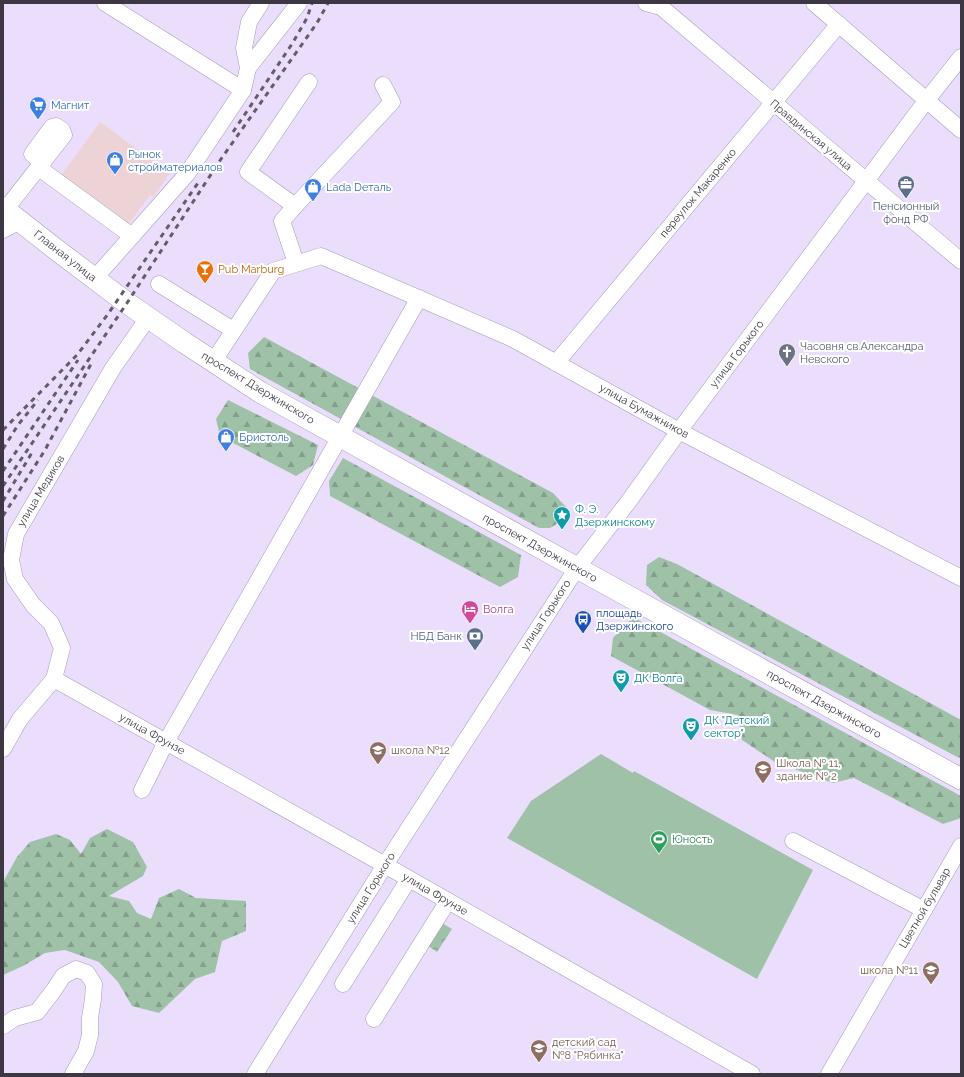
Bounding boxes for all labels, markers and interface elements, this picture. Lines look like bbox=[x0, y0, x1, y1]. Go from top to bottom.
supermarket icon: Магнит bbox=[28, 95, 48, 120]
street label: Правдинская улица bbox=[767, 97, 855, 173]
place label: Магнит bbox=[51, 99, 90, 112]
street label: переулок Макаренко bbox=[657, 146, 739, 240]
place label: Рынок стройматериалов bbox=[128, 148, 223, 174]
shop icon: Рынок стройматериалов bbox=[105, 150, 125, 175]
office icon: Пенсионный фонд РФ bbox=[896, 174, 916, 199]
shop icon: Lada Dеталь bbox=[303, 177, 323, 202]
place label: Lada Dеталь bbox=[326, 181, 392, 194]
place label: Пенсионный фонд РФ bbox=[873, 200, 939, 226]
street label: Главная улица bbox=[31, 228, 99, 284]
bar icon: Pub Marburg bbox=[195, 259, 215, 284]
place label: Pub Marburg bbox=[218, 263, 284, 276]
street label: улица Горького bbox=[707, 317, 767, 390]
place label: Часовня св.Александра Невского bbox=[800, 340, 924, 366]
church icon: Часовня св.Александра Невского bbox=[777, 342, 797, 367]
street label: проспект Дзержинского bbox=[199, 349, 317, 427]
street label: улица Бумажников bbox=[597, 381, 691, 441]
shop icon: Бристоль bbox=[216, 427, 236, 452]
place label: Бристоль bbox=[239, 431, 290, 444]
street label: улица Медиков bbox=[15, 453, 67, 529]
place label: Ф. Э. Дзержинскому bbox=[575, 503, 655, 529]
place icon: Ф. Э. Дзержинскому bbox=[552, 505, 572, 530]
street label: проспект Дзержинского bbox=[480, 511, 600, 585]
street label: улица Горького bbox=[518, 577, 574, 653]
hotel icon: Волга bbox=[460, 599, 480, 624]
place label: Волга bbox=[483, 603, 514, 616]
place label: площадь Дзержинского bbox=[596, 607, 674, 633]
bus stop icon: площадь Дзержинского bbox=[573, 609, 593, 634]
bank icon: НБД Банк bbox=[465, 626, 485, 651]
place label: НБД Банк bbox=[410, 630, 462, 643]
street label: проспект Дзержинского bbox=[764, 667, 884, 741]
theatre icon: ДК Волга bbox=[611, 668, 631, 693]
place label: ДК Волга bbox=[634, 672, 682, 685]
street label: улица Фрунзе bbox=[117, 711, 188, 758]
place label: ДК "Детский сектор" bbox=[704, 714, 769, 740]
theatre icon: ДК "Детский сектор" bbox=[681, 716, 701, 741]
school or university icon: школа №12 bbox=[368, 740, 388, 765]
place label: школа №12 bbox=[391, 744, 450, 757]
place label: Школа № 11, здание № 2 bbox=[776, 757, 841, 783]
school or university icon: Школа № 11, здание № 2 bbox=[753, 759, 773, 784]
sports icon: Юность bbox=[649, 829, 669, 854]
place label: Юность bbox=[672, 833, 713, 846]
street label: улица Горького bbox=[344, 850, 398, 926]
street label: Цветной бульвар bbox=[897, 865, 953, 951]
street label: улица Фрунзе bbox=[400, 870, 470, 918]
school or university icon: школа №11 bbox=[921, 960, 941, 985]
place label: школа №11 bbox=[860, 964, 918, 977]
place label: детский сад №8 "Рябинка" bbox=[552, 1036, 624, 1062]
school or university icon: детский сад №8 "Рябинка" bbox=[529, 1038, 549, 1063]

